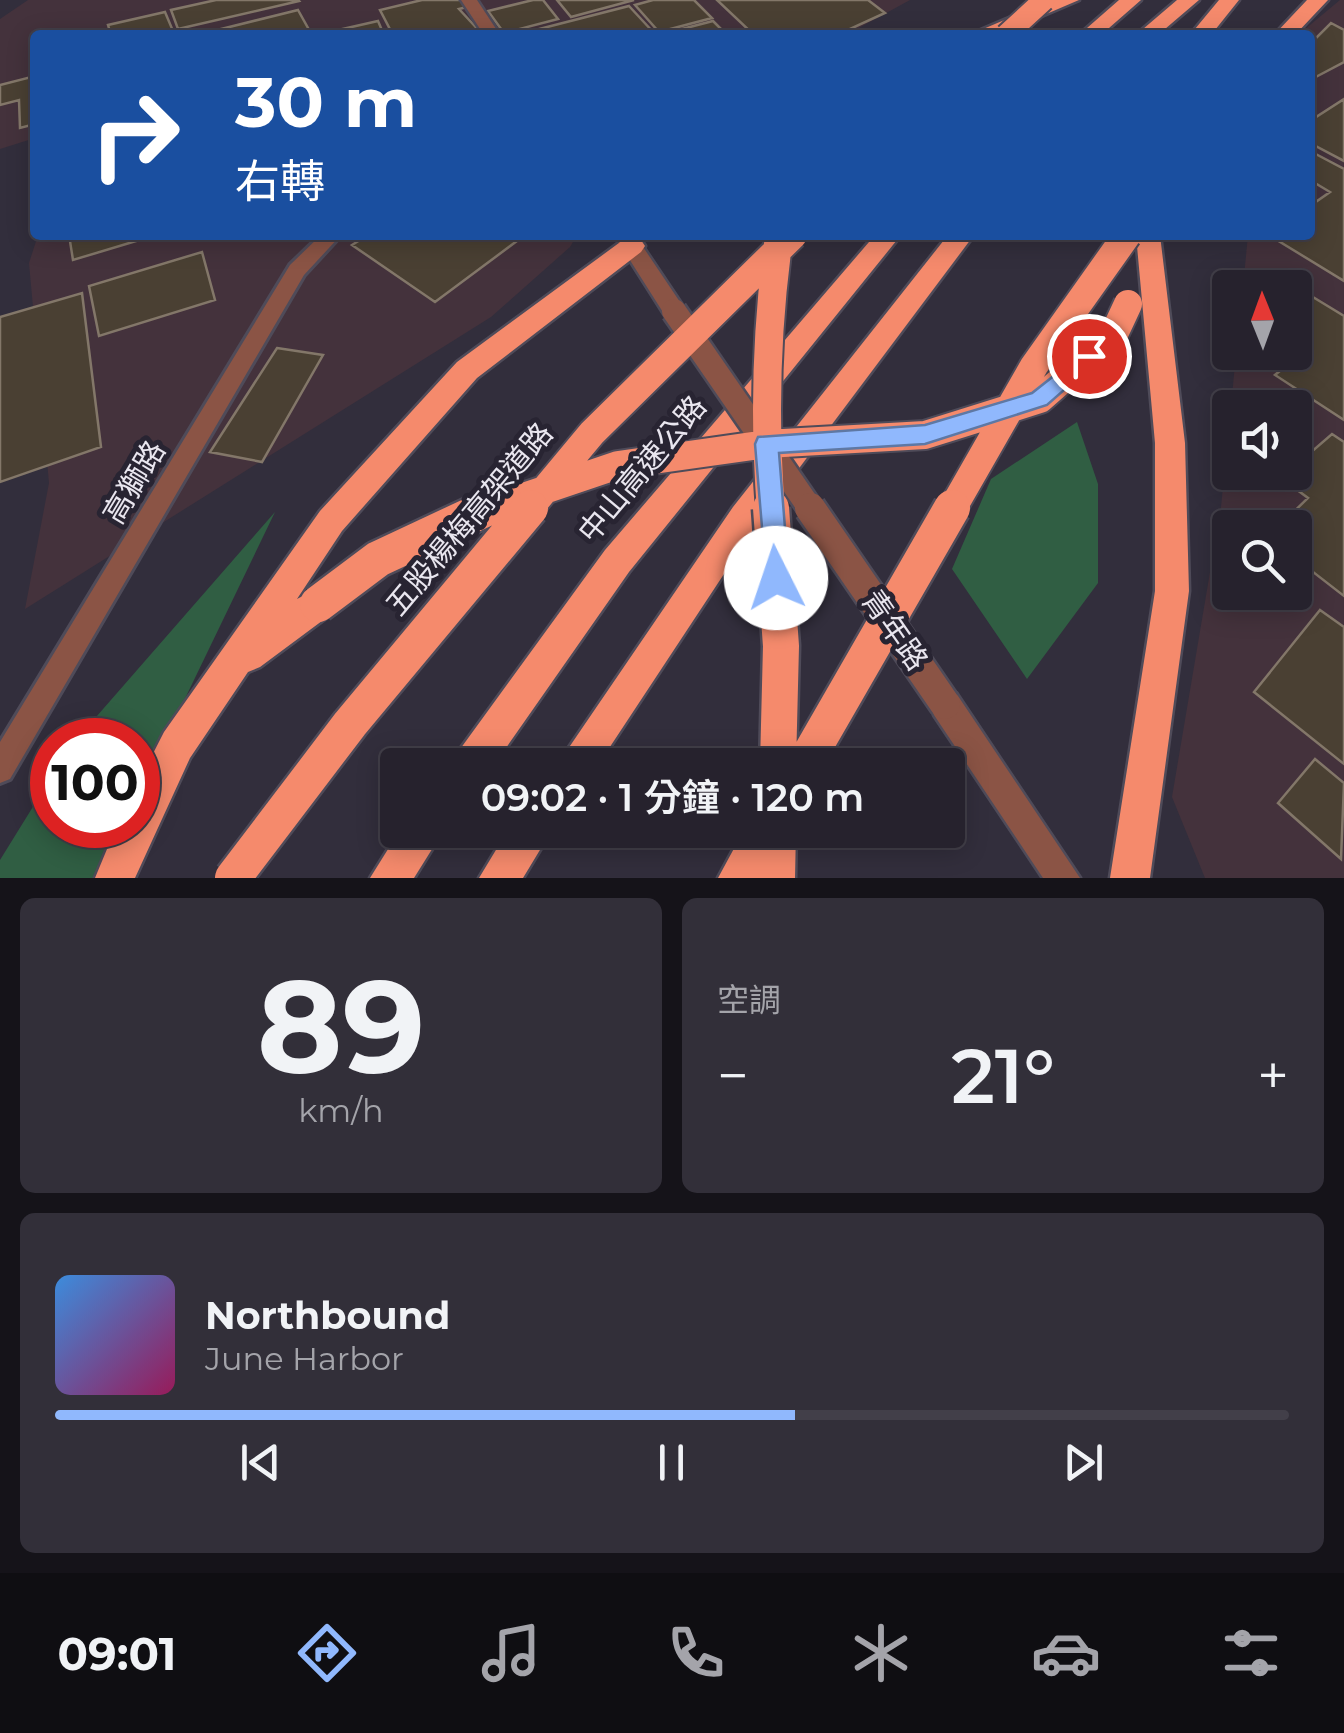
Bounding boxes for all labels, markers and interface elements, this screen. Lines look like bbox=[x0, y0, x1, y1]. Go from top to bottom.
text: 30 m bbox=[235, 59, 417, 145]
icon: right bbox=[70, 70, 200, 200]
text: 右轉 bbox=[235, 153, 325, 208]
north arrow bbox=[1212, 270, 1312, 370]
map controls bbox=[1212, 270, 1312, 610]
pin bbox=[1047, 314, 1132, 399]
icon: arrive bbox=[1062, 329, 1117, 384]
street label: 中山高速公路 bbox=[570, 388, 714, 550]
button: sound bbox=[1212, 390, 1312, 490]
street label: 五股楊梅高架道路 bbox=[378, 415, 560, 623]
street label: 高獅路 bbox=[95, 434, 173, 530]
button: search bbox=[1212, 510, 1312, 610]
position arrow bbox=[724, 526, 828, 630]
street label: 青年路 bbox=[854, 583, 936, 677]
speed limit sign: 100 bbox=[30, 718, 160, 848]
text: 09:02 · 1 分鐘 · 120 m bbox=[481, 774, 864, 821]
text: 89 bbox=[257, 946, 425, 1105]
text: 空調 bbox=[717, 980, 781, 1019]
text: 21° bbox=[951, 1030, 1055, 1122]
text: − bbox=[717, 1042, 749, 1109]
text: + bbox=[1257, 1042, 1289, 1109]
text: km/h bbox=[298, 1091, 384, 1130]
text: Northbound bbox=[205, 1292, 450, 1339]
text: June Harbor bbox=[205, 1339, 404, 1378]
icon: previous bbox=[233, 1435, 288, 1490]
icon: pause bbox=[644, 1435, 699, 1490]
icon: next bbox=[1056, 1435, 1111, 1490]
icon: directions bbox=[292, 1618, 362, 1688]
icon: music bbox=[476, 1618, 546, 1688]
icon: phone bbox=[661, 1618, 731, 1688]
icon: climate bbox=[846, 1618, 916, 1688]
icon: car bbox=[1031, 1618, 1101, 1688]
icon: filters bbox=[1216, 1618, 1286, 1688]
text: 09:01 bbox=[57, 1626, 177, 1681]

